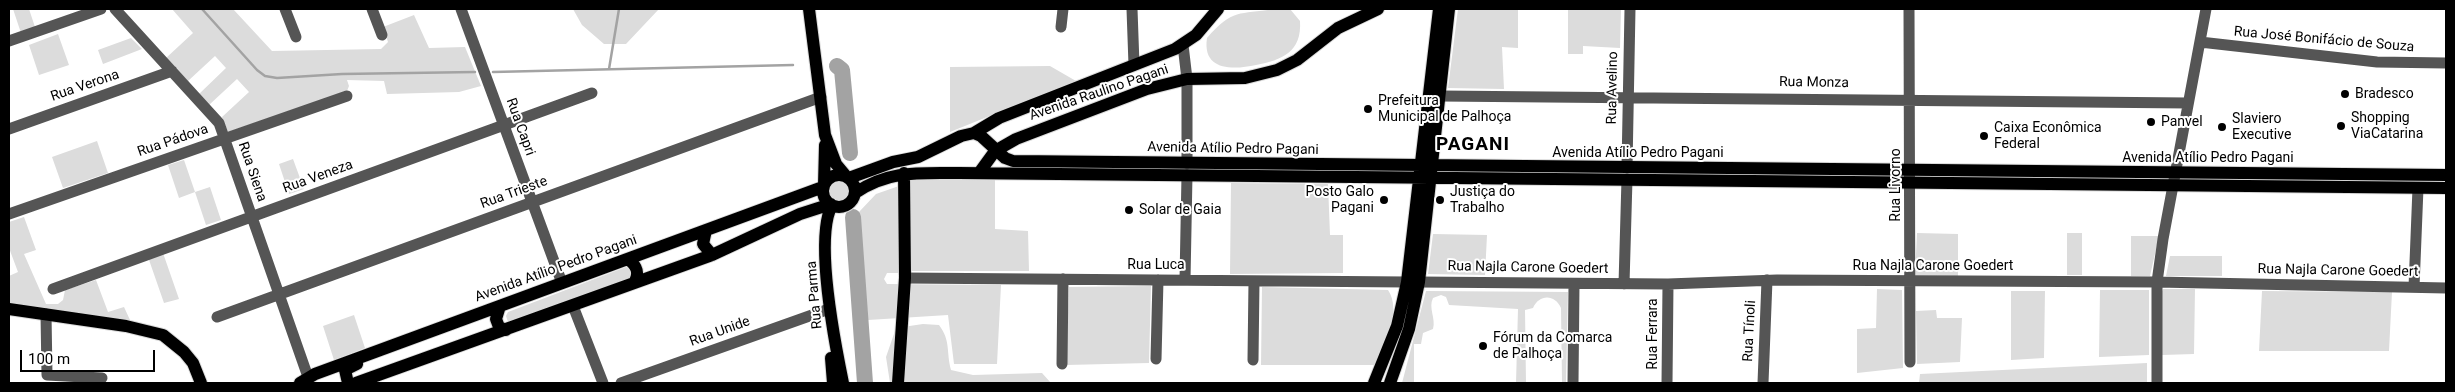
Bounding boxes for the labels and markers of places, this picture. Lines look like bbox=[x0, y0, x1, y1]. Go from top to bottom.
place label: Bradesco bbox=[2355, 86, 2414, 102]
marker: Bradesco bbox=[2339, 88, 2351, 100]
place label: Prefeitura Municipal de Palhoça bbox=[1378, 93, 1511, 125]
marker: Prefeitura Municipal de Palhoça bbox=[1362, 103, 1374, 115]
place label: Shopping ViaCatarina bbox=[2351, 110, 2423, 142]
place label: Slaviero Executive bbox=[2232, 111, 2291, 144]
place label: Panvel bbox=[2161, 114, 2203, 130]
marker: Panvel bbox=[2145, 116, 2157, 128]
place label: Caixa Econômica Federal bbox=[1994, 120, 2102, 152]
marker: Shopping ViaCatarina bbox=[2335, 120, 2347, 132]
marker: Slaviero Executive bbox=[2216, 121, 2228, 133]
marker: Caixa Econômica Federal bbox=[1978, 130, 1990, 142]
place label: Posto Galo Pagani bbox=[1306, 184, 1374, 216]
place label: Justiça do Trabalho bbox=[1450, 184, 1515, 216]
marker: Posto Galo Pagani bbox=[1378, 194, 1390, 206]
marker: Justiça do Trabalho bbox=[1434, 194, 1446, 206]
place label: Solar de Gaia bbox=[1139, 202, 1221, 218]
marker: Solar de Gaia bbox=[1123, 204, 1135, 216]
place label: Fórum da Comarca de Palhoça bbox=[1493, 330, 1612, 362]
marker: Fórum da Comarca de Palhoça bbox=[1477, 340, 1489, 352]

